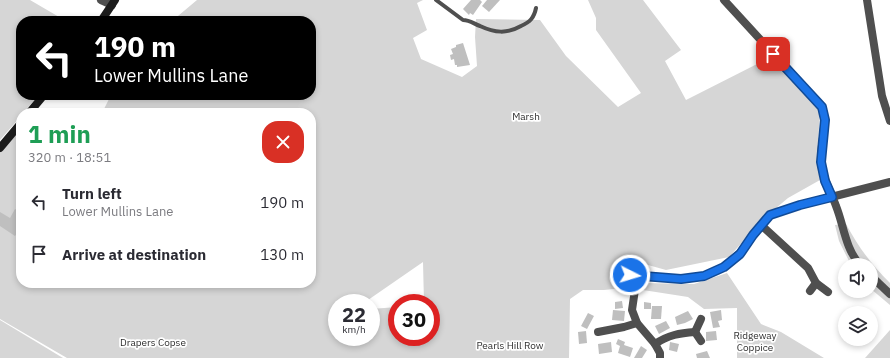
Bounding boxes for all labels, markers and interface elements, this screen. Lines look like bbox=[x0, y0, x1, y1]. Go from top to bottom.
text: 190 m bbox=[94, 28, 176, 65]
icon: left bbox=[28, 32, 80, 84]
pin bbox=[756, 37, 790, 71]
icon: arrive bbox=[762, 43, 784, 65]
text: Lower Mullins Lane bbox=[94, 64, 248, 87]
park label: Marsh bbox=[512, 110, 540, 123]
text: 1 min bbox=[28, 118, 91, 150]
button: close bbox=[262, 121, 304, 163]
text: 320 m · 18:51 bbox=[28, 149, 111, 166]
text: Turn left bbox=[62, 184, 122, 203]
icon: left bbox=[28, 191, 50, 213]
text: 190 m bbox=[260, 193, 304, 212]
text: Lower Mullins Lane bbox=[62, 203, 173, 220]
icon: arrive bbox=[28, 243, 50, 265]
text: Arrive at destination bbox=[62, 245, 206, 264]
text: 130 m bbox=[260, 245, 304, 264]
position arrow bbox=[609, 254, 651, 296]
map controls bbox=[838, 258, 878, 346]
button: sound bbox=[838, 258, 878, 298]
speed limit sign: 30 bbox=[388, 294, 440, 346]
text: 22 bbox=[342, 301, 366, 328]
button: layers bbox=[838, 306, 878, 346]
text: km/h bbox=[342, 323, 366, 336]
park label: Ridgeway Coppice bbox=[733, 329, 777, 354]
park label: Drapers Copse bbox=[120, 336, 186, 349]
park label: Pearls Hill Row bbox=[476, 339, 544, 352]

